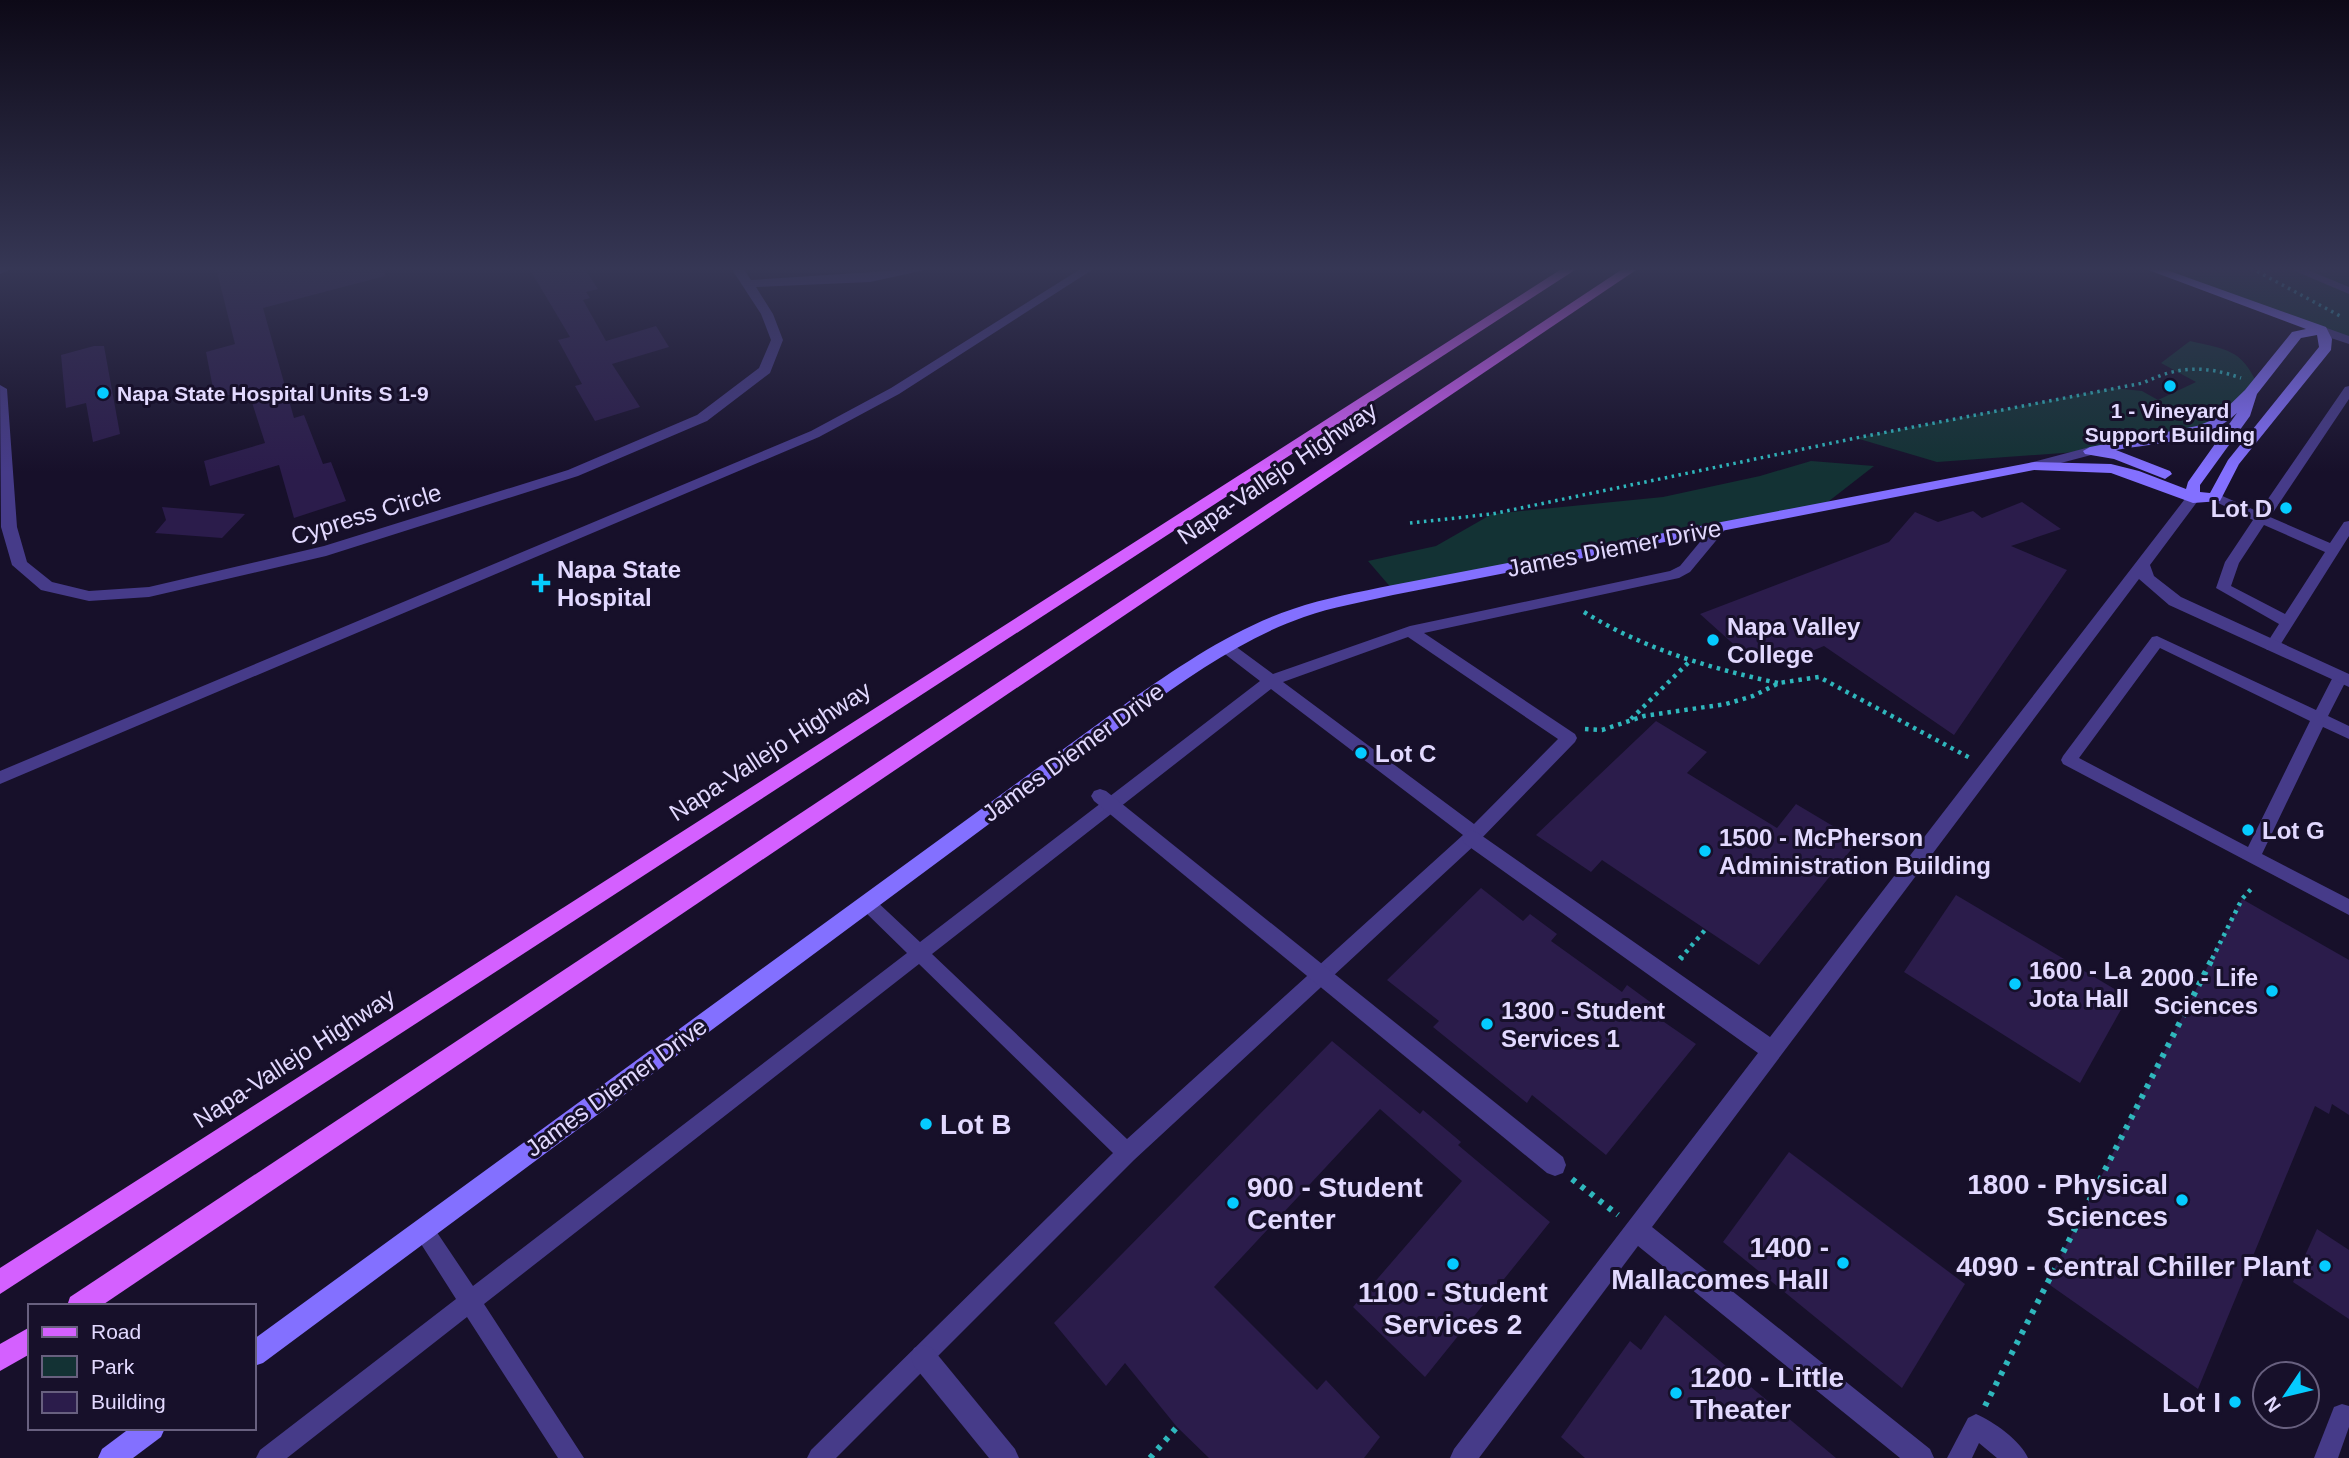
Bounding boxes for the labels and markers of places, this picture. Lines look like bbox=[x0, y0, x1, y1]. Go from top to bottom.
marker: 1 - Vineyard Support Building bbox=[2162, 378, 2178, 394]
place label: Napa State Hospital Units S 1-9 bbox=[117, 382, 429, 405]
marker: Napa State Hospital Units S 1-9 bbox=[95, 385, 111, 401]
place label: 1 - Vineyard Support Building bbox=[2085, 399, 2255, 446]
place label: Lot D bbox=[2211, 495, 2272, 522]
marker: Lot D bbox=[2278, 500, 2294, 516]
place label: Napa State Hospital bbox=[557, 556, 681, 611]
marker: Napa State Hospital bbox=[531, 573, 551, 593]
place label: Napa Valley College bbox=[1727, 613, 1861, 668]
marker: Napa Valley College bbox=[1705, 632, 1721, 648]
place label: Lot C bbox=[1375, 740, 1436, 767]
marker: Lot C bbox=[1353, 745, 1369, 761]
place label: Lot G bbox=[2262, 817, 2325, 844]
marker: Lot G bbox=[2240, 822, 2256, 838]
place label: 1500 - McPherson Administration Building bbox=[1719, 824, 1991, 879]
marker: 1500 - McPherson Administration Building bbox=[1697, 843, 1713, 859]
place label: 1600 - La Jota Hall bbox=[2029, 957, 2132, 1012]
place label: 2000 - Life Sciences bbox=[2141, 964, 2258, 1019]
marker: 1600 - La Jota Hall bbox=[2007, 976, 2023, 992]
marker: 2000 - Life Sciences bbox=[2264, 983, 2280, 999]
place label: 1300 - Student Services 1 bbox=[1501, 997, 1665, 1052]
marker: 1300 - Student Services 1 bbox=[1479, 1016, 1495, 1032]
place label: Lot B bbox=[940, 1109, 1012, 1140]
marker: Lot B bbox=[918, 1116, 934, 1132]
place label: 1800 - Physical Sciences bbox=[1967, 1169, 2168, 1232]
place label: 900 - Student Center bbox=[1247, 1172, 1423, 1235]
marker: 1800 - Physical Sciences bbox=[2174, 1192, 2190, 1208]
marker: 900 - Student Center bbox=[1225, 1195, 1241, 1211]
place label: 1400 - Mallacomes Hall bbox=[1611, 1232, 1829, 1295]
place label: 4090 - Central Chiller Plant bbox=[1956, 1251, 2311, 1282]
marker: 1400 - Mallacomes Hall bbox=[1835, 1255, 1851, 1271]
marker: 1100 - Student Services 2 bbox=[1445, 1256, 1461, 1272]
marker: 4090 - Central Chiller Plant bbox=[2317, 1258, 2333, 1274]
place label: 1100 - Student Services 2 bbox=[1358, 1277, 1548, 1340]
place label: 1200 - Little Theater bbox=[1690, 1362, 1844, 1425]
marker: 1200 - Little Theater bbox=[1668, 1385, 1684, 1401]
place label: Lot I bbox=[2162, 1387, 2221, 1418]
marker: Lot I bbox=[2227, 1394, 2243, 1410]

